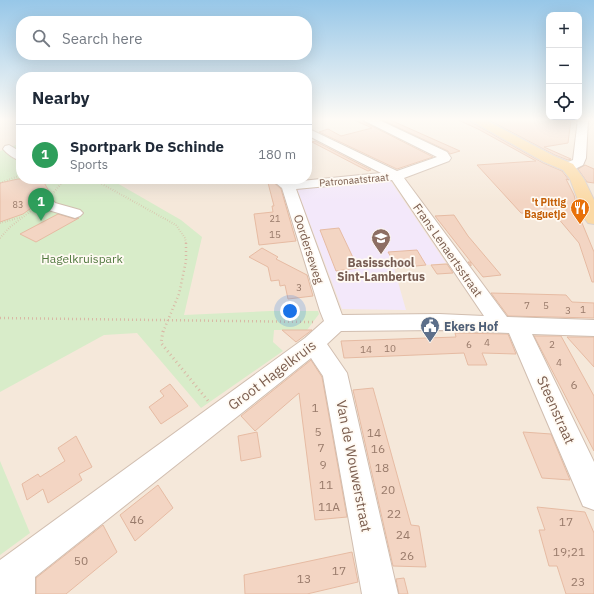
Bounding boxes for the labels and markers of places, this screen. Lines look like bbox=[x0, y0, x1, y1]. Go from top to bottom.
pin: 1 bbox=[28, 188, 54, 221]
place label: 't Pittig Baguetje bbox=[524, 196, 566, 221]
restaurant icon: 't Pittig Baguetje bbox=[569, 197, 591, 225]
school or university icon: Basisschool Sint-Lambertus bbox=[370, 227, 392, 255]
place label: Basisschool Sint-Lambertus bbox=[337, 255, 425, 284]
public building icon: Ekers Hof bbox=[419, 315, 441, 343]
place label: Ekers Hof bbox=[444, 319, 499, 334]

